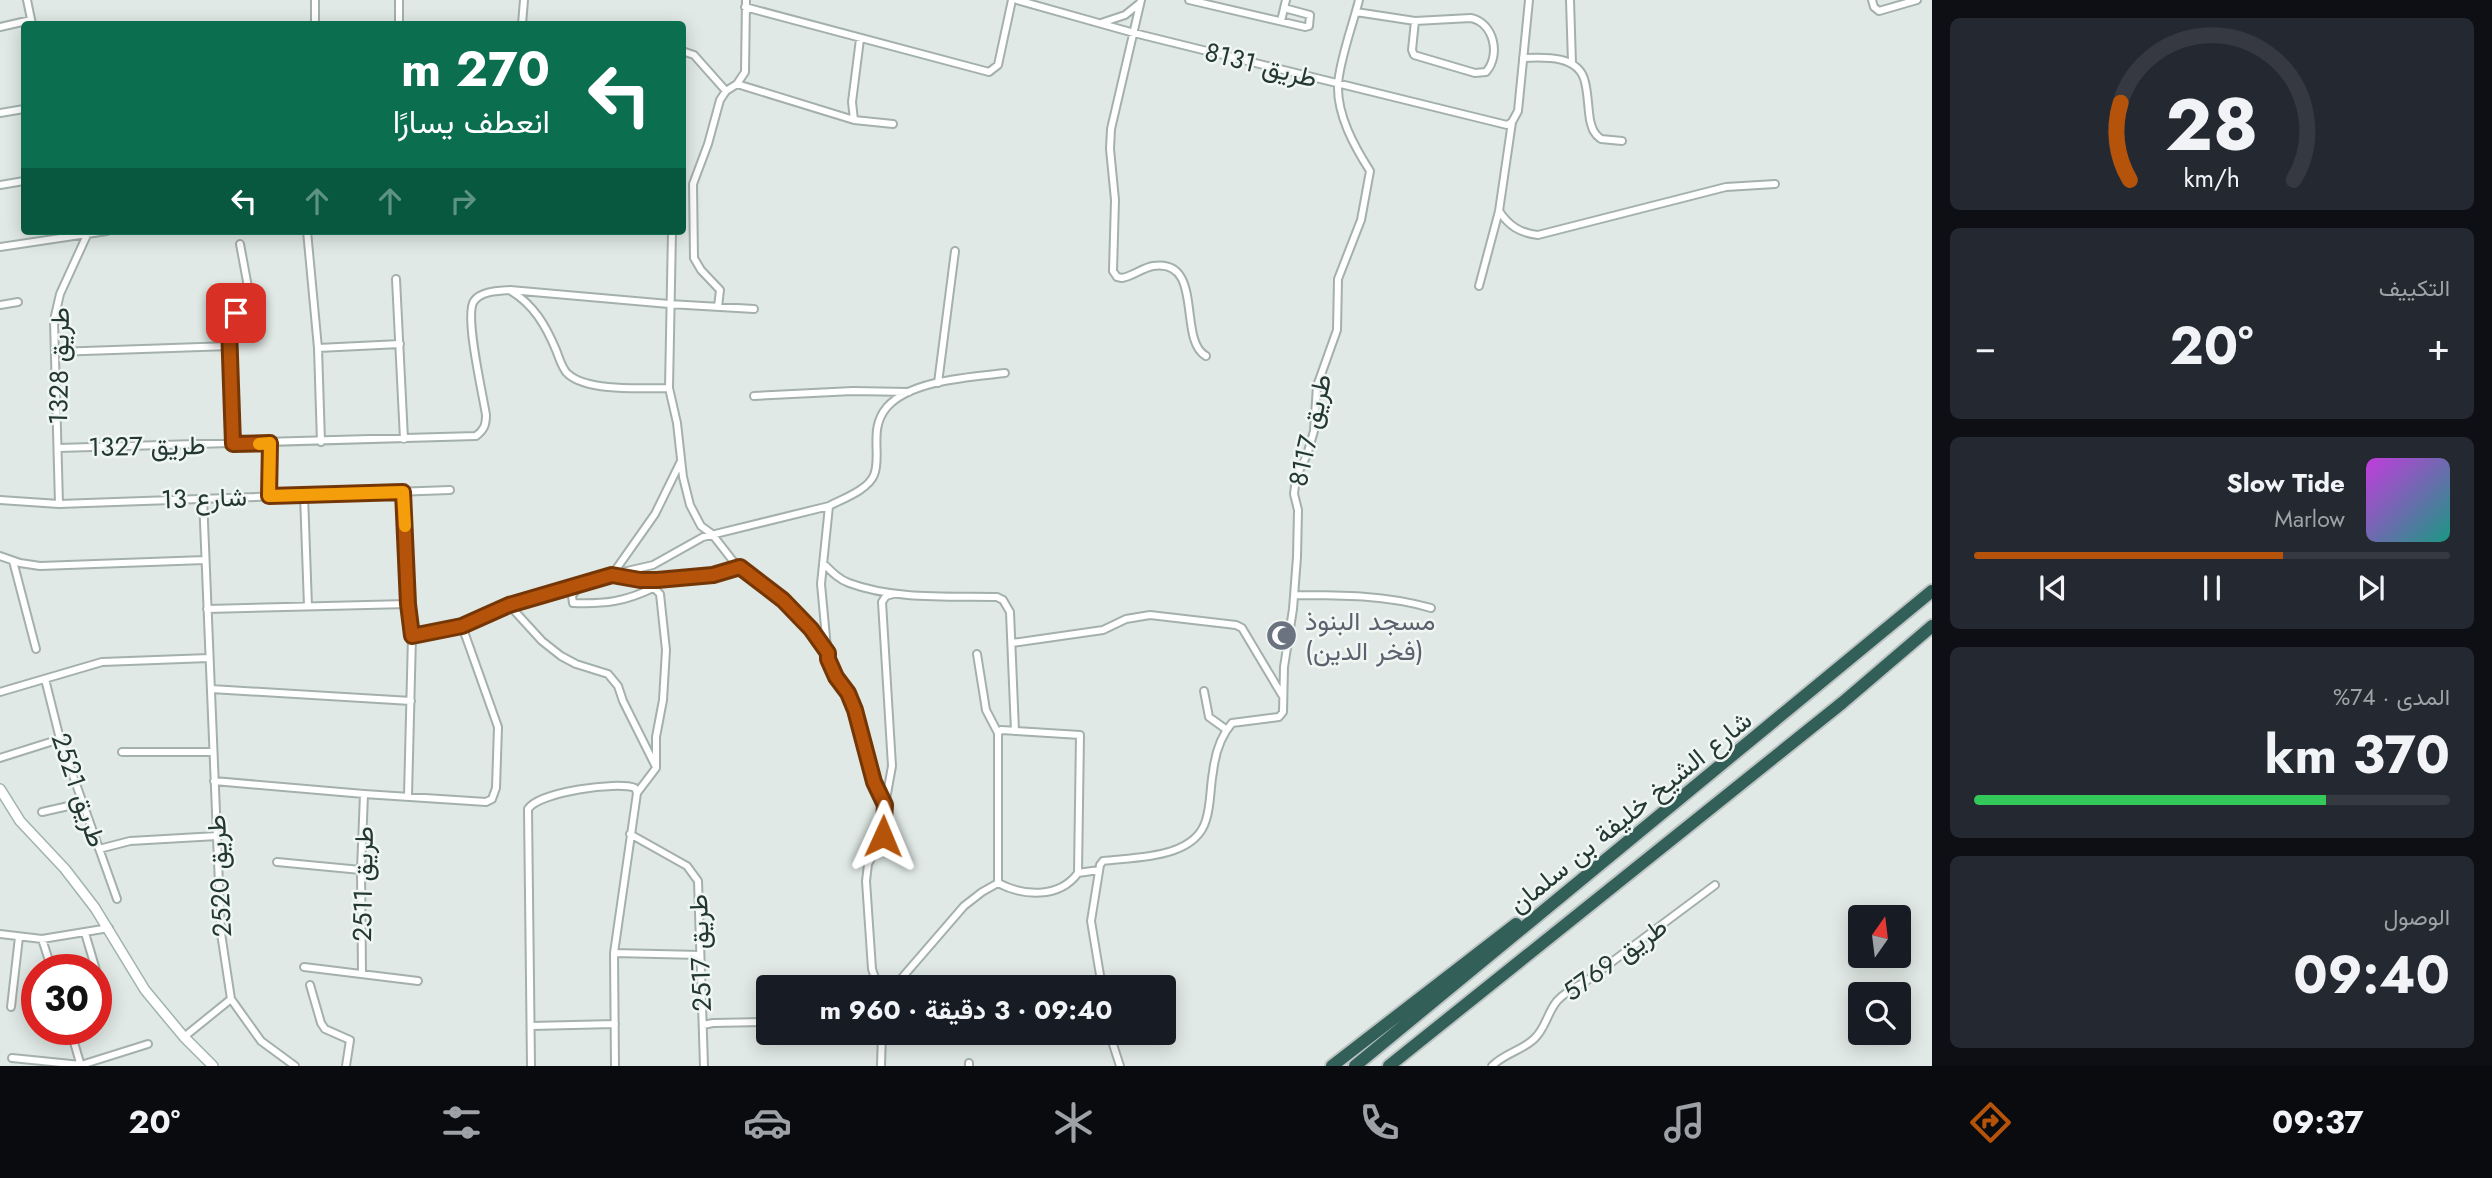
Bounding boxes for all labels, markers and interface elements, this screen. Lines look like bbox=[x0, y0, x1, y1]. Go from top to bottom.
street label: طريق 8131 bbox=[1201, 33, 1321, 97]
text: 270 m bbox=[401, 34, 550, 104]
icon: left bbox=[574, 49, 665, 140]
text: 28 bbox=[2165, 72, 2259, 177]
text: انعطف يسارًا bbox=[393, 99, 550, 145]
text: km/h bbox=[2184, 160, 2240, 196]
icon: left bbox=[225, 182, 263, 220]
icon: ahead bbox=[298, 182, 336, 220]
icon: ahead bbox=[371, 182, 409, 220]
icon: right bbox=[444, 182, 482, 220]
text: التكييف bbox=[2379, 271, 2450, 305]
pin bbox=[206, 283, 266, 343]
icon: arrive bbox=[217, 294, 255, 332]
street label: طريق 1328 bbox=[39, 307, 79, 425]
text: 20° bbox=[2170, 308, 2254, 384]
text: − bbox=[1974, 319, 1996, 374]
text: + bbox=[2427, 319, 2450, 374]
street label: طريق 8117 bbox=[1279, 370, 1341, 490]
street label: طريق 1327 bbox=[88, 426, 206, 466]
text: Slow Tide bbox=[2226, 464, 2345, 502]
street label: شارع 13 bbox=[160, 478, 248, 518]
text: Marlow bbox=[2274, 502, 2345, 536]
icon: previous bbox=[2034, 569, 2072, 607]
icon: pause bbox=[2193, 569, 2231, 607]
icon: next bbox=[2352, 569, 2390, 607]
place label: مسجد البنوذ (فخر الدين) bbox=[1305, 602, 1435, 670]
mosque icon: مسجد البنوذ (فخر الدين) bbox=[1265, 619, 1299, 653]
text: المدى · 74% bbox=[2333, 680, 2450, 714]
street label: شارع الشيخ خليفة بن سلمان bbox=[1500, 702, 1760, 922]
text: 370 km bbox=[2264, 717, 2450, 793]
street label: طريق 2521 bbox=[42, 728, 116, 852]
position arrow bbox=[846, 799, 920, 873]
street label: طريق 2520 bbox=[197, 814, 241, 938]
street label: طريق 2511 bbox=[343, 826, 383, 942]
street label: طريق 2517 bbox=[679, 893, 721, 1013]
text: الوصول bbox=[2384, 900, 2450, 934]
north arrow bbox=[1848, 905, 1911, 968]
map controls bbox=[1848, 905, 1911, 1045]
street label: طريق 5769 bbox=[1555, 908, 1675, 1010]
text: 09:40 bbox=[2293, 937, 2450, 1013]
speed limit sign: 30 bbox=[21, 954, 112, 1045]
button: search bbox=[1848, 982, 1911, 1045]
text: 09:40 · 3 دقيقة · 960 m bbox=[820, 991, 1112, 1029]
icon: filters bbox=[437, 1098, 486, 1147]
icon: car bbox=[743, 1098, 792, 1147]
icon: climate bbox=[1049, 1098, 1098, 1147]
icon: phone bbox=[1355, 1098, 1404, 1147]
icon: music bbox=[1660, 1098, 1709, 1147]
icon: directions bbox=[1966, 1098, 2015, 1147]
text: 20° bbox=[129, 1099, 180, 1145]
text: 09:37 bbox=[2272, 1099, 2364, 1145]

